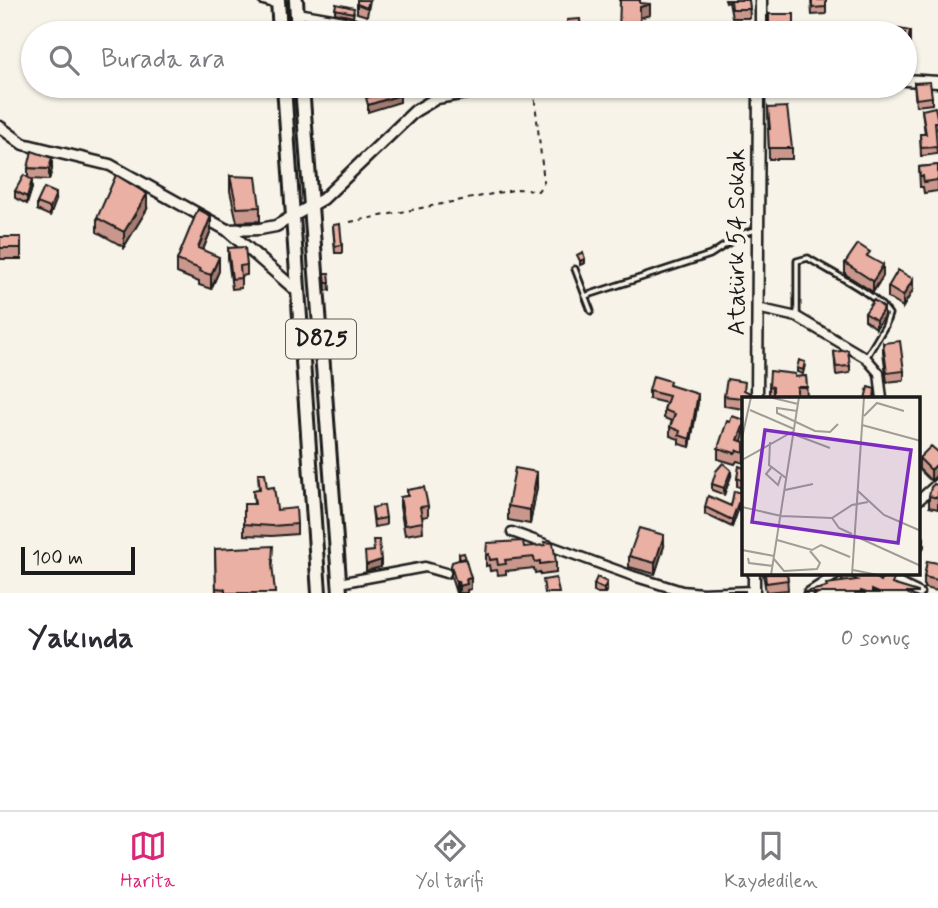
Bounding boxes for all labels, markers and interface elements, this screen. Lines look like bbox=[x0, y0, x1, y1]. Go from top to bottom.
search box bbox=[21, 21, 917, 98]
icon: search bbox=[45, 41, 83, 79]
text: Burada ara bbox=[101, 43, 225, 77]
street label: Atatürk 54 Sokak bbox=[722, 148, 753, 335]
road number: D825 bbox=[286, 320, 356, 358]
inset map bbox=[742, 397, 920, 576]
scale bar bbox=[21, 544, 135, 576]
text: 100 m bbox=[32, 546, 83, 571]
text: Yakında bbox=[28, 619, 134, 658]
text: 0 sonuç bbox=[841, 624, 910, 654]
tab: Harita bbox=[120, 827, 175, 894]
tab: Yol tarifi bbox=[416, 827, 484, 894]
tab: Kaydedilen bbox=[724, 827, 818, 894]

